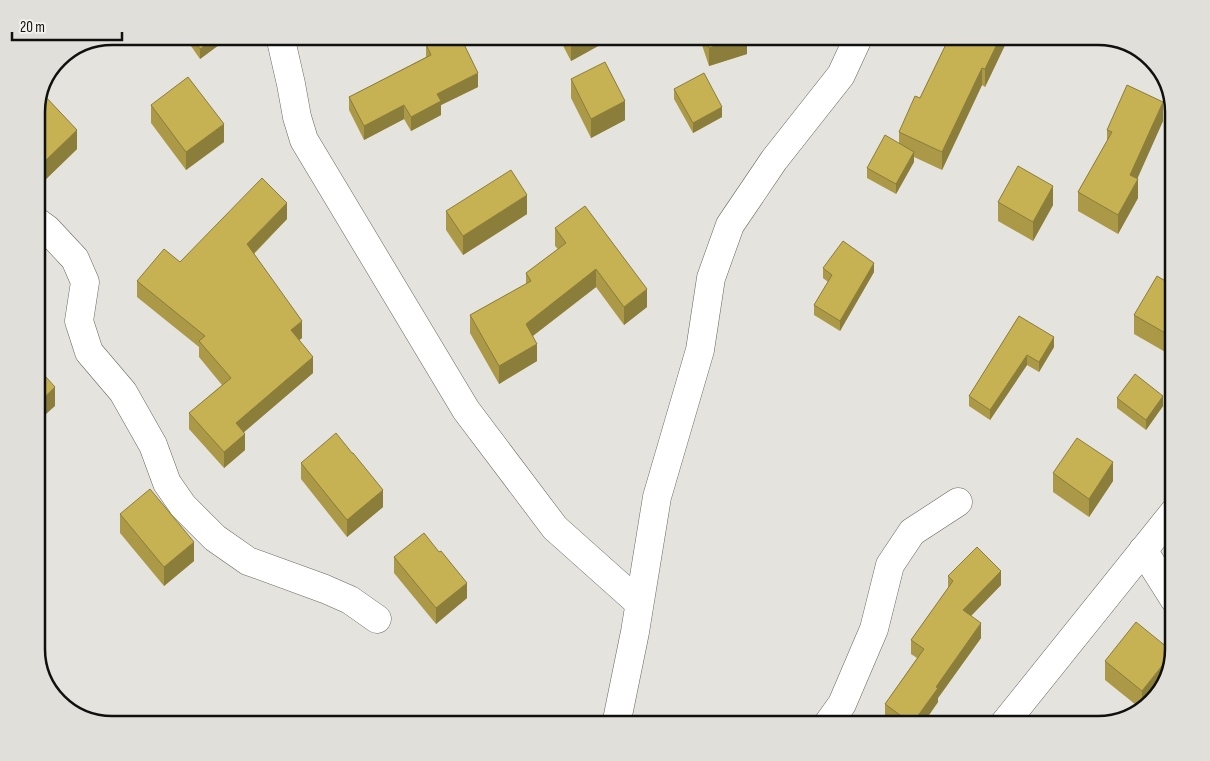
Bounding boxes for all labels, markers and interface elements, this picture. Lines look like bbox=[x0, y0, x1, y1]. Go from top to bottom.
scale bar bbox=[12, 10, 122, 42]
text: 20 m bbox=[20, 18, 45, 37]

